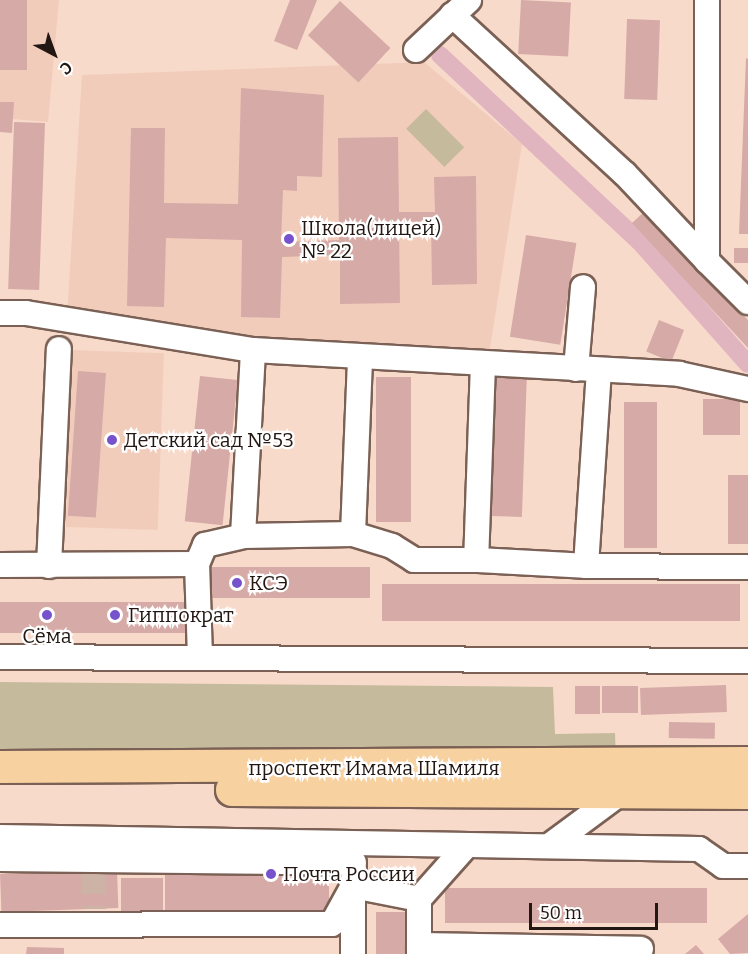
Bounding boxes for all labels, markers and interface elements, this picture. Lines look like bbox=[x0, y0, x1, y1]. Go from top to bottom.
north arrow bbox=[24, 24, 84, 84]
text: С bbox=[56, 57, 76, 78]
place label: Школа(лицей) № 22 bbox=[301, 216, 441, 263]
marker: Школа(лицей) № 22 bbox=[282, 232, 296, 246]
place label: Детский сад №53 bbox=[124, 428, 294, 452]
marker: Детский сад №53 bbox=[105, 433, 119, 447]
place label: КСЭ bbox=[249, 571, 288, 595]
marker: КСЭ bbox=[230, 576, 244, 590]
place label: Гиппократ bbox=[128, 603, 233, 627]
marker: Гиппократ bbox=[106, 606, 124, 624]
marker: Сёма bbox=[40, 608, 54, 622]
place label: Сёма bbox=[22, 624, 72, 648]
street label: проспект Имама Шамиля bbox=[248, 756, 500, 780]
place label: Почта России bbox=[283, 862, 415, 886]
marker: Почта России bbox=[264, 867, 278, 881]
scale bar bbox=[532, 891, 661, 929]
text: 50 m bbox=[540, 902, 582, 924]

